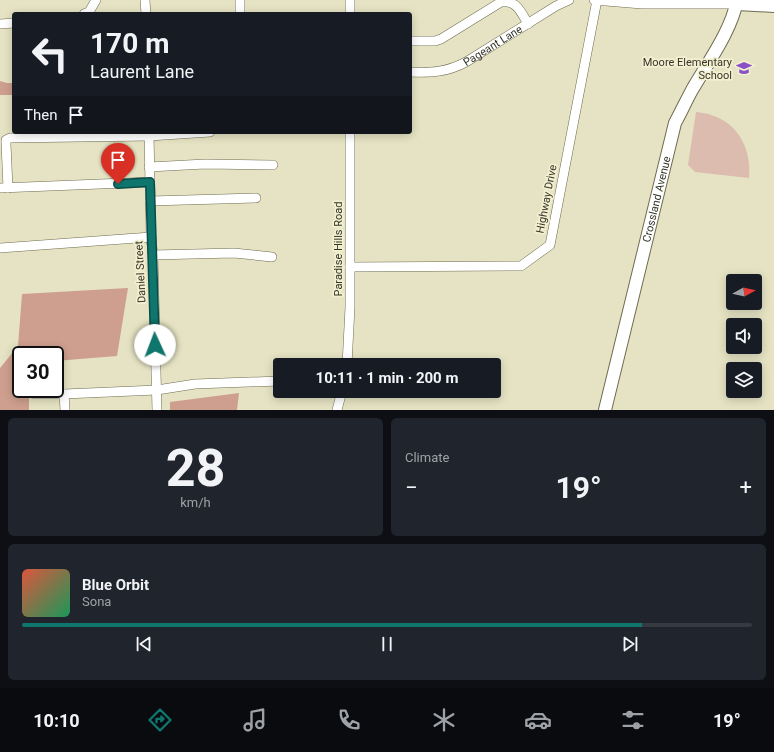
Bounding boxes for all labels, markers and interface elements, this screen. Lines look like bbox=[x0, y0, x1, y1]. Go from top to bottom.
street label: Pageant Lane bbox=[461, 23, 525, 69]
text: 170 m bbox=[90, 27, 169, 60]
icon: left bbox=[24, 28, 76, 80]
place label: Moore Elementary School bbox=[643, 56, 733, 82]
school or university icon: Moore Elementary School bbox=[735, 59, 753, 77]
text: Laurent Lane bbox=[90, 61, 194, 82]
icon: arrive bbox=[65, 104, 87, 126]
text: Then bbox=[24, 106, 57, 124]
pin bbox=[101, 143, 135, 184]
icon: arrive bbox=[107, 149, 129, 171]
street label: Crossland Avenue bbox=[640, 155, 674, 244]
street label: Highway Drive bbox=[533, 164, 560, 234]
street label: Paradise Hills Road bbox=[332, 202, 345, 297]
street label: Daniel Street bbox=[132, 240, 149, 303]
north arrow bbox=[726, 274, 762, 310]
map controls bbox=[726, 274, 762, 398]
button: sound bbox=[726, 318, 762, 354]
position arrow bbox=[134, 324, 176, 366]
speed limit sign: 30 bbox=[12, 346, 64, 398]
button: layers bbox=[726, 362, 762, 398]
text: 10:11 · 1 min · 200 m bbox=[316, 369, 458, 387]
text: 28 bbox=[166, 438, 225, 499]
text: Climate bbox=[405, 450, 449, 465]
text: 19° bbox=[555, 470, 602, 505]
text: − bbox=[405, 475, 418, 500]
text: + bbox=[740, 475, 752, 500]
text: km/h bbox=[180, 495, 211, 510]
text: Blue Orbit bbox=[82, 576, 149, 594]
text: Sona bbox=[82, 594, 111, 609]
icon: previous bbox=[133, 633, 155, 655]
icon: pause bbox=[376, 633, 398, 655]
icon: next bbox=[619, 633, 641, 655]
icon: directions bbox=[146, 706, 174, 734]
icon: music bbox=[241, 706, 269, 734]
icon: phone bbox=[335, 706, 363, 734]
icon: climate bbox=[430, 706, 458, 734]
icon: car bbox=[524, 706, 552, 734]
icon: filters bbox=[619, 706, 647, 734]
text: 10:10 bbox=[33, 710, 80, 731]
text: 19° bbox=[713, 710, 741, 731]

